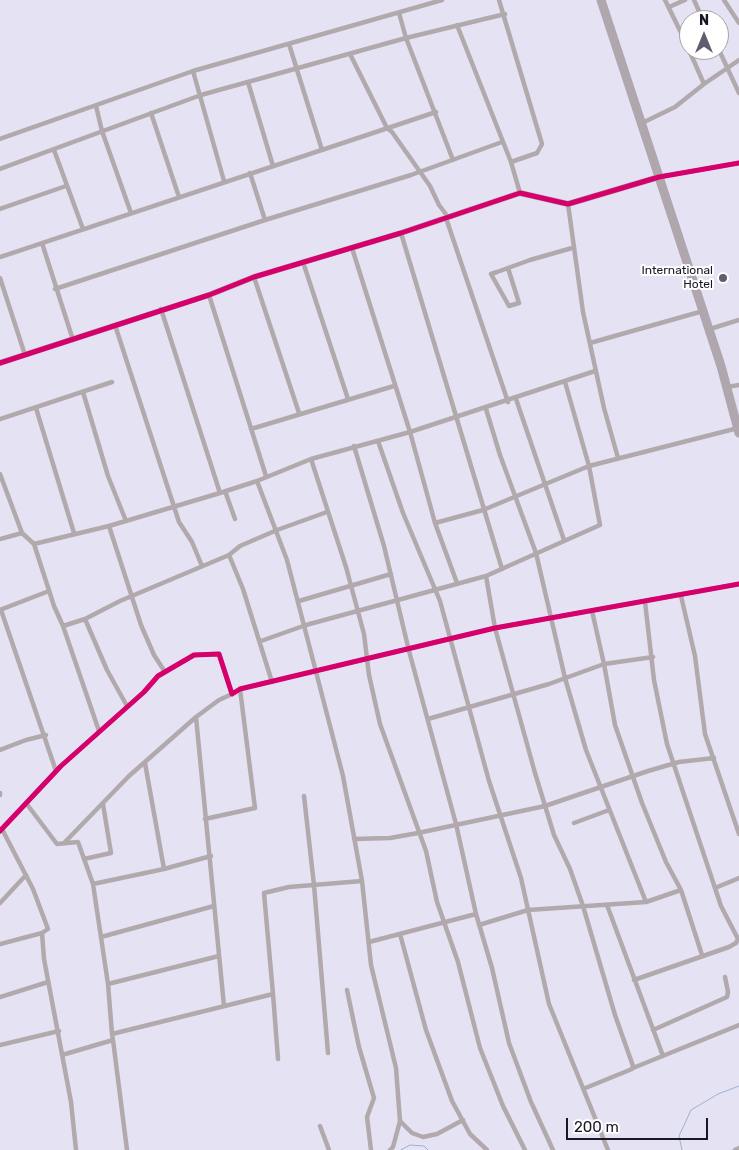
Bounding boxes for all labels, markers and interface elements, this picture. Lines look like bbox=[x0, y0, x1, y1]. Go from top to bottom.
north arrow bbox=[679, 10, 729, 60]
text: N bbox=[699, 12, 709, 29]
place label: International Hotel bbox=[641, 264, 713, 292]
marker: International Hotel bbox=[717, 272, 729, 284]
scale bar bbox=[569, 1108, 712, 1140]
text: 200 m bbox=[574, 1118, 619, 1136]

